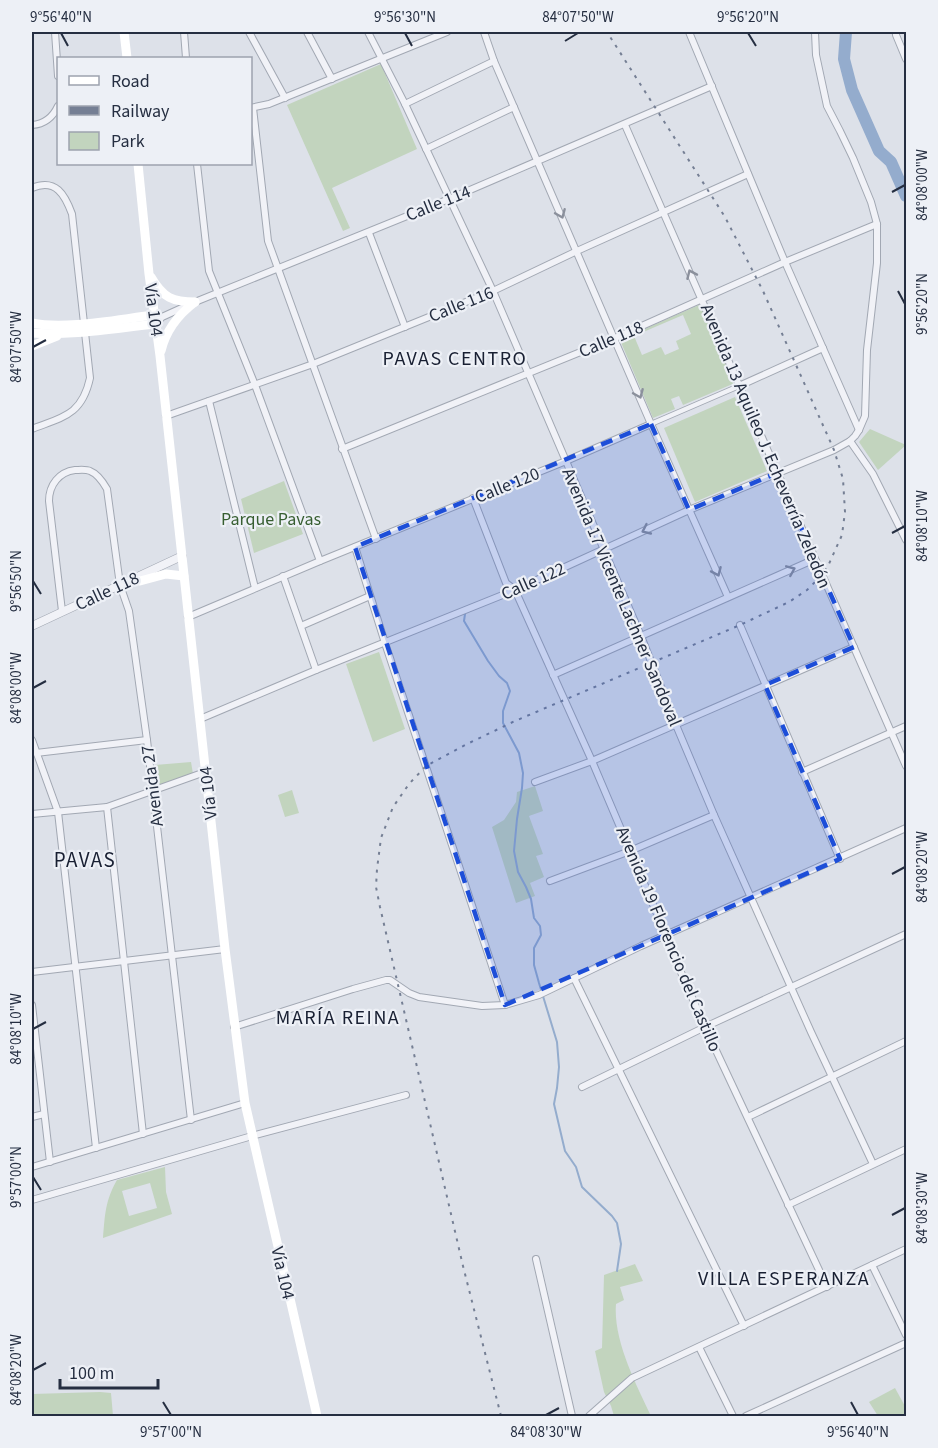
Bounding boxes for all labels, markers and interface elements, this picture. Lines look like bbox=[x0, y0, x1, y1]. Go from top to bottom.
text: 9°56'40"N bbox=[30, 7, 92, 28]
text: 9°56'30"N bbox=[374, 7, 436, 28]
text: 84°07'50"W bbox=[542, 7, 614, 28]
text: 9°56'20"N bbox=[717, 7, 779, 28]
legend bbox=[57, 57, 252, 165]
text: Road bbox=[111, 69, 150, 94]
text: Railway bbox=[111, 99, 170, 124]
text: Park bbox=[111, 129, 145, 154]
text: 84°08'00"W bbox=[912, 149, 933, 221]
street label: Calle 114 bbox=[402, 179, 474, 228]
one-way arrow bbox=[554, 208, 566, 219]
one-way arrow bbox=[686, 270, 698, 281]
text: 9°56'20"N bbox=[912, 273, 933, 335]
street label: Calle 116 bbox=[425, 280, 497, 329]
street label: Vía 104 bbox=[138, 282, 169, 338]
street label: Avenida 13 Aquileo J. Echeverría Zeledón bbox=[694, 300, 837, 592]
text: 84°07'50"W bbox=[6, 311, 27, 383]
street label: Calle 118 bbox=[575, 315, 647, 364]
district label: PAVAS CENTRO bbox=[383, 345, 527, 373]
one-way arrow bbox=[631, 387, 643, 398]
street label: Calle 120 bbox=[471, 461, 543, 510]
street label: Avenida 17 Vicente Lachner Sandoval bbox=[556, 464, 687, 730]
text: 84°08'10"W bbox=[912, 490, 933, 562]
park label: Parque Pavas bbox=[221, 507, 321, 532]
one-way arrow bbox=[642, 523, 653, 535]
text: 9°56'50"N bbox=[6, 550, 27, 612]
street label: Calle 122 bbox=[497, 556, 569, 607]
one-way arrow bbox=[784, 565, 795, 577]
street label: Calle 118 bbox=[71, 566, 143, 617]
one-way arrow bbox=[710, 566, 722, 577]
text: 84°08'00"W bbox=[6, 652, 27, 724]
street label: Avenida 27 bbox=[135, 744, 170, 828]
street label: Vía 104 bbox=[193, 765, 224, 821]
street label: Avenida 19 Florencio del Castillo bbox=[610, 823, 727, 1056]
text: 84°08'20"W bbox=[912, 831, 933, 903]
district label: PAVAS bbox=[54, 845, 116, 875]
text: 84°08'10"W bbox=[6, 993, 27, 1065]
district label: MARÍA REINA bbox=[276, 1004, 400, 1032]
text: 9°57'00"N bbox=[6, 1146, 27, 1208]
text: 84°08'30"W bbox=[912, 1172, 933, 1244]
street label: Vía 104 bbox=[264, 1244, 301, 1302]
district label: VILLA ESPERANZA bbox=[698, 1265, 870, 1293]
text: 84°08'20"W bbox=[6, 1334, 27, 1406]
scale bar bbox=[60, 1352, 158, 1390]
text: 100 m bbox=[69, 1361, 114, 1386]
text: 9°57'00"N bbox=[140, 1422, 202, 1443]
text: 84°08'30"W bbox=[510, 1422, 582, 1443]
text: 9°56'40"N bbox=[827, 1422, 889, 1443]

